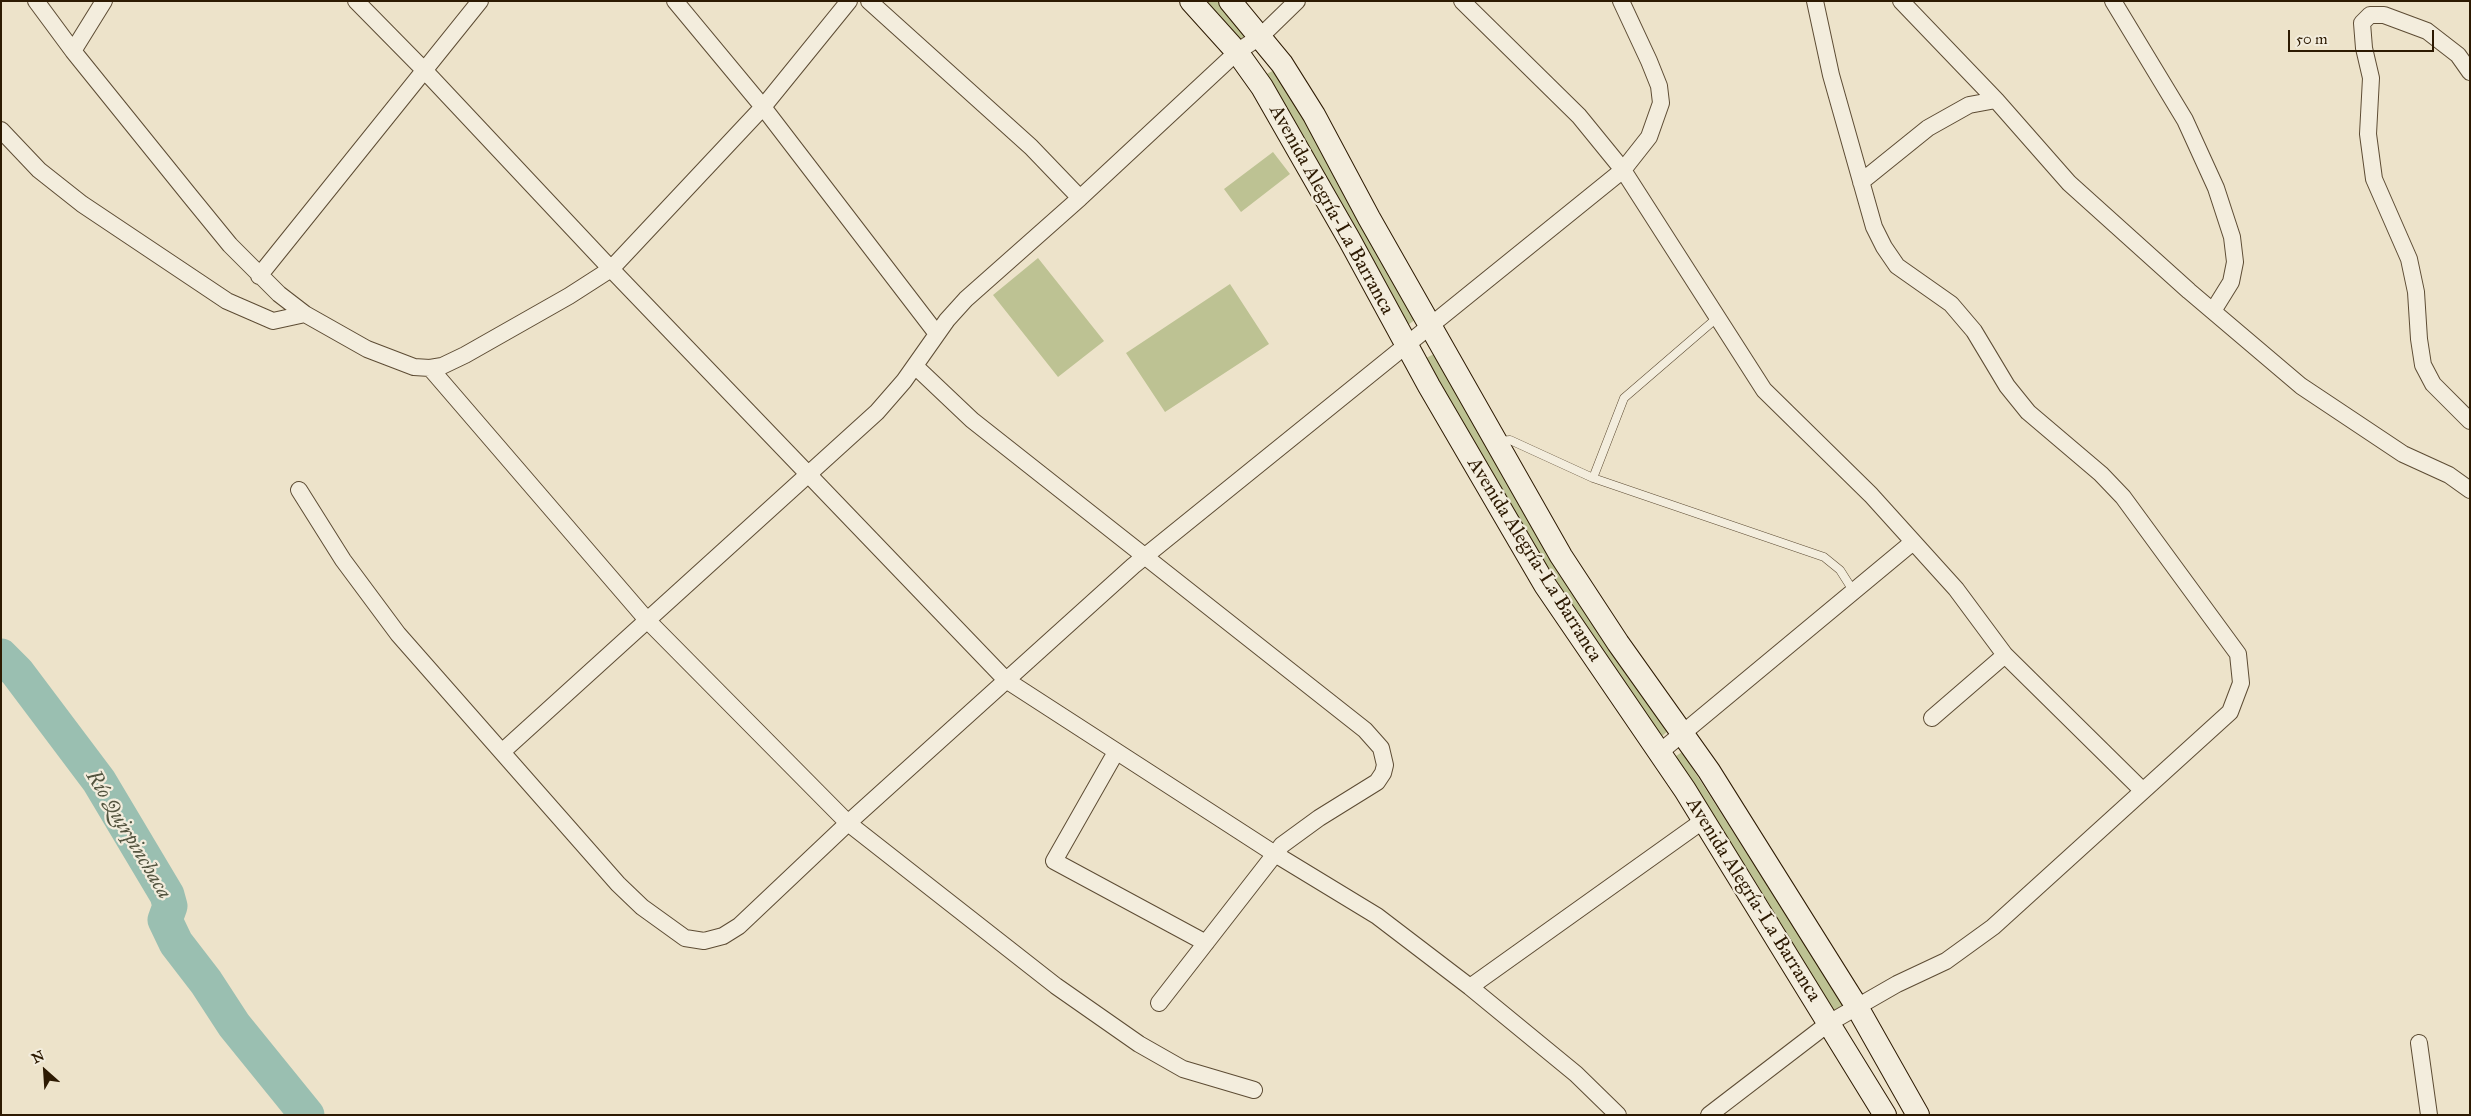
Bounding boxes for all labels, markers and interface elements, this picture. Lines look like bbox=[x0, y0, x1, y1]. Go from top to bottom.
scale bar bbox=[2291, 20, 2437, 52]
text: 50 m bbox=[2296, 30, 2328, 48]
street label: Avenida Alegría-La Barranca bbox=[1263, 101, 1399, 319]
street label: Avenida Alegría-La Barranca bbox=[1461, 454, 1607, 666]
water label: Río Quirpinchaca bbox=[80, 766, 176, 904]
street label: Avenida Alegría-La Barranca bbox=[1680, 794, 1826, 1006]
north arrow bbox=[20, 1046, 70, 1096]
text: N bbox=[29, 1047, 47, 1067]

